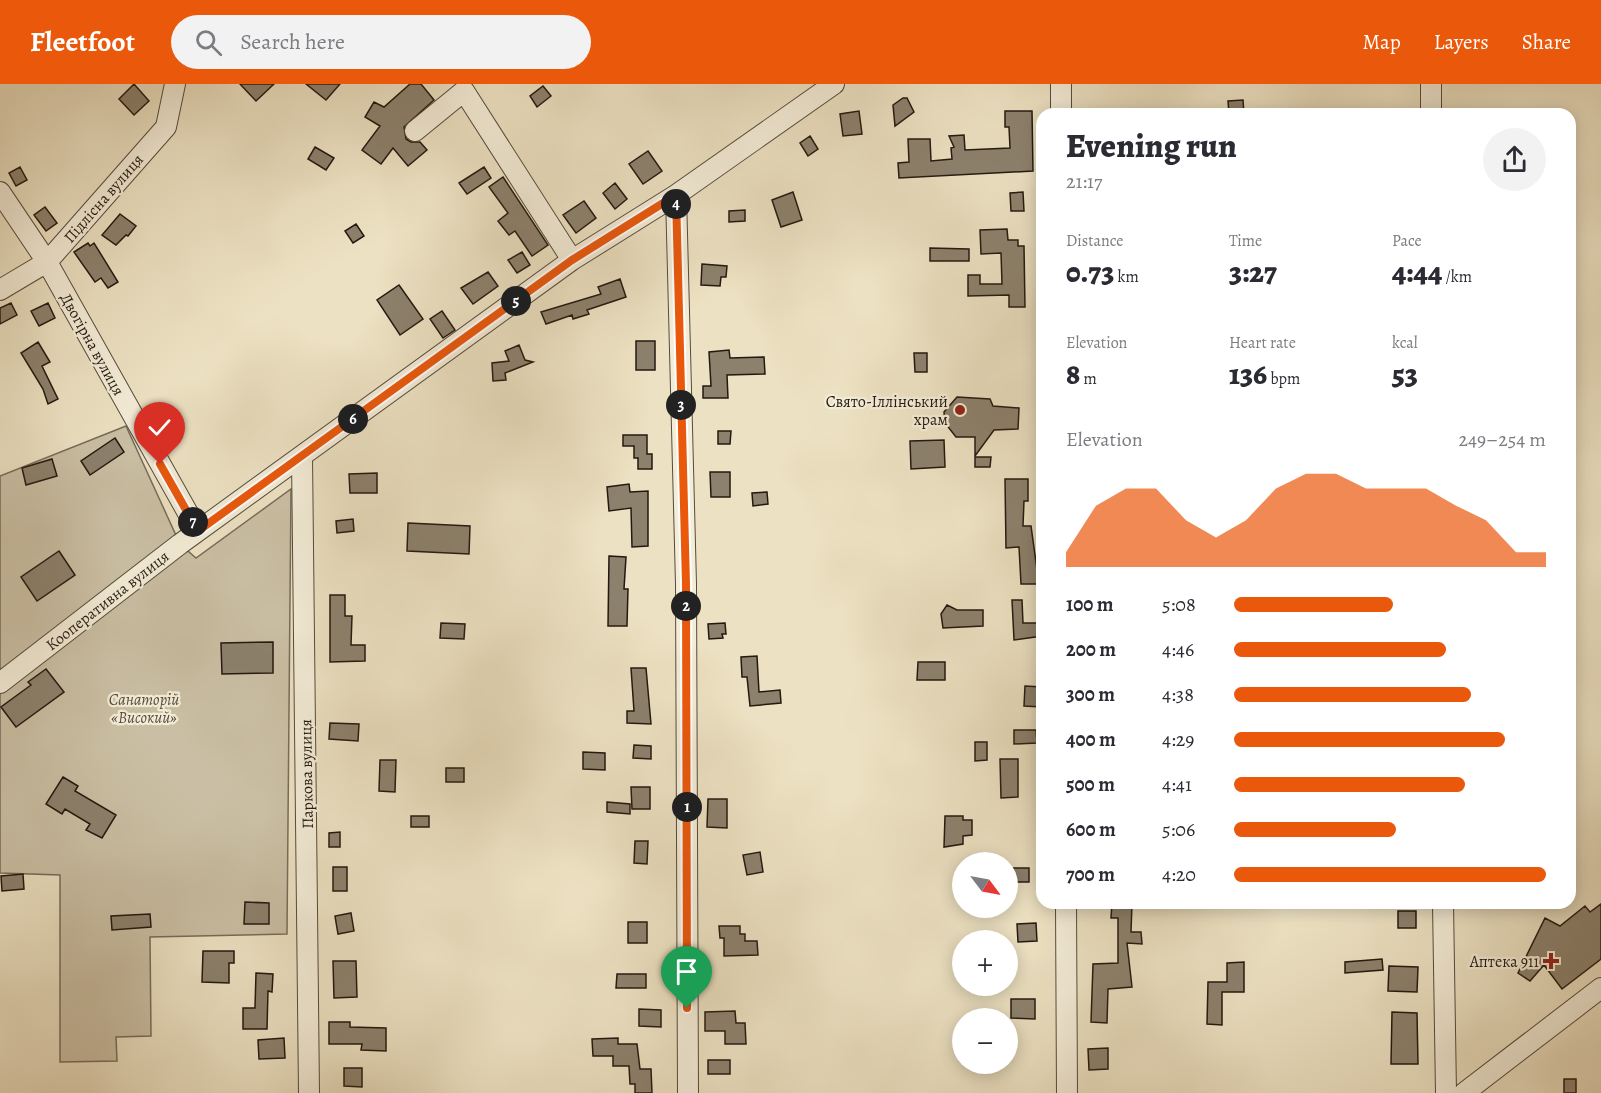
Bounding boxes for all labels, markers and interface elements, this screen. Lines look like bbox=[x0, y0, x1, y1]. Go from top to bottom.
search box bbox=[171, 15, 591, 69]
text: Fleetfoot bbox=[30, 23, 135, 61]
icon: search bbox=[192, 26, 225, 59]
text: Search here bbox=[240, 27, 345, 57]
text: Map bbox=[1362, 28, 1401, 56]
text: Layers bbox=[1434, 28, 1489, 56]
text: Share bbox=[1522, 28, 1571, 56]
text: Evening run bbox=[1066, 123, 1237, 168]
button: share bbox=[1483, 128, 1546, 191]
street label: Підлісна вулиця bbox=[59, 149, 149, 248]
text: 21:17 bbox=[1066, 168, 1102, 195]
pin: 4 bbox=[661, 189, 691, 219]
text: 4 bbox=[672, 193, 680, 215]
text: Distance bbox=[1066, 230, 1123, 252]
text: Time bbox=[1229, 230, 1262, 252]
text: Pace bbox=[1392, 230, 1422, 252]
text: 0.73 bbox=[1066, 252, 1114, 292]
text: 3:27 bbox=[1229, 252, 1277, 292]
text: 4:44 bbox=[1392, 252, 1442, 292]
text: km bbox=[1114, 266, 1139, 288]
text: /km bbox=[1442, 266, 1472, 288]
pin: 5 bbox=[501, 286, 531, 316]
street label: Двогірна вулиця bbox=[55, 289, 130, 400]
text: 5 bbox=[513, 290, 519, 312]
text: Elevation bbox=[1066, 332, 1127, 354]
text: Heart rate bbox=[1229, 332, 1296, 354]
text: kcal bbox=[1392, 332, 1418, 354]
text: 8 bbox=[1066, 354, 1080, 394]
text: 136 bbox=[1229, 354, 1267, 394]
text: 53 bbox=[1392, 354, 1418, 394]
text: m bbox=[1080, 368, 1097, 390]
text: bpm bbox=[1267, 368, 1300, 390]
pin: 3 bbox=[666, 390, 696, 420]
place label: Свято-Іллінський храм bbox=[826, 391, 948, 431]
text: 3 bbox=[678, 394, 684, 416]
pin bbox=[134, 402, 185, 464]
marker: Свято-Іллінський храм bbox=[953, 403, 967, 417]
pin: 6 bbox=[338, 404, 368, 434]
text: 6 bbox=[349, 408, 357, 430]
icon: check bbox=[143, 411, 176, 444]
text: Elevation bbox=[1066, 426, 1143, 453]
text: 249–254 m bbox=[1458, 426, 1546, 453]
pin: 7 bbox=[178, 507, 208, 537]
text: 7 bbox=[190, 511, 196, 533]
street label: Кооперативна вулиця bbox=[41, 546, 174, 656]
pin: 2 bbox=[671, 591, 701, 621]
text: 100 m bbox=[1066, 591, 1114, 618]
text: 5:08 bbox=[1162, 591, 1196, 618]
text: 2 bbox=[682, 595, 690, 617]
text: 200 m bbox=[1066, 636, 1116, 663]
text: 4:46 bbox=[1162, 636, 1194, 663]
text: 300 m bbox=[1066, 681, 1115, 708]
text: 4:38 bbox=[1162, 681, 1194, 708]
park label: Санаторій «Високий» bbox=[109, 689, 179, 729]
street label: Паркова вулиця bbox=[295, 719, 319, 829]
text: 400 m bbox=[1066, 726, 1116, 753]
text: 4:29 bbox=[1162, 726, 1194, 753]
text: 500 m bbox=[1066, 771, 1115, 798]
text: 4:41 bbox=[1162, 771, 1192, 798]
pin: 1 bbox=[672, 792, 702, 822]
text: 1 bbox=[684, 796, 690, 818]
text: 600 m bbox=[1066, 816, 1116, 843]
text: 5:06 bbox=[1162, 816, 1195, 843]
north arrow bbox=[952, 852, 1018, 918]
map controls bbox=[952, 852, 1018, 1074]
text: 700 m bbox=[1066, 861, 1115, 888]
text: 4:20 bbox=[1162, 861, 1196, 888]
button: + bbox=[952, 930, 1018, 996]
pin bbox=[661, 946, 712, 1008]
place label: Аптека 911 bbox=[1469, 951, 1540, 973]
marker: Аптека 911 bbox=[1544, 954, 1558, 968]
icon: arrive bbox=[670, 955, 703, 988]
button: − bbox=[952, 1008, 1018, 1074]

